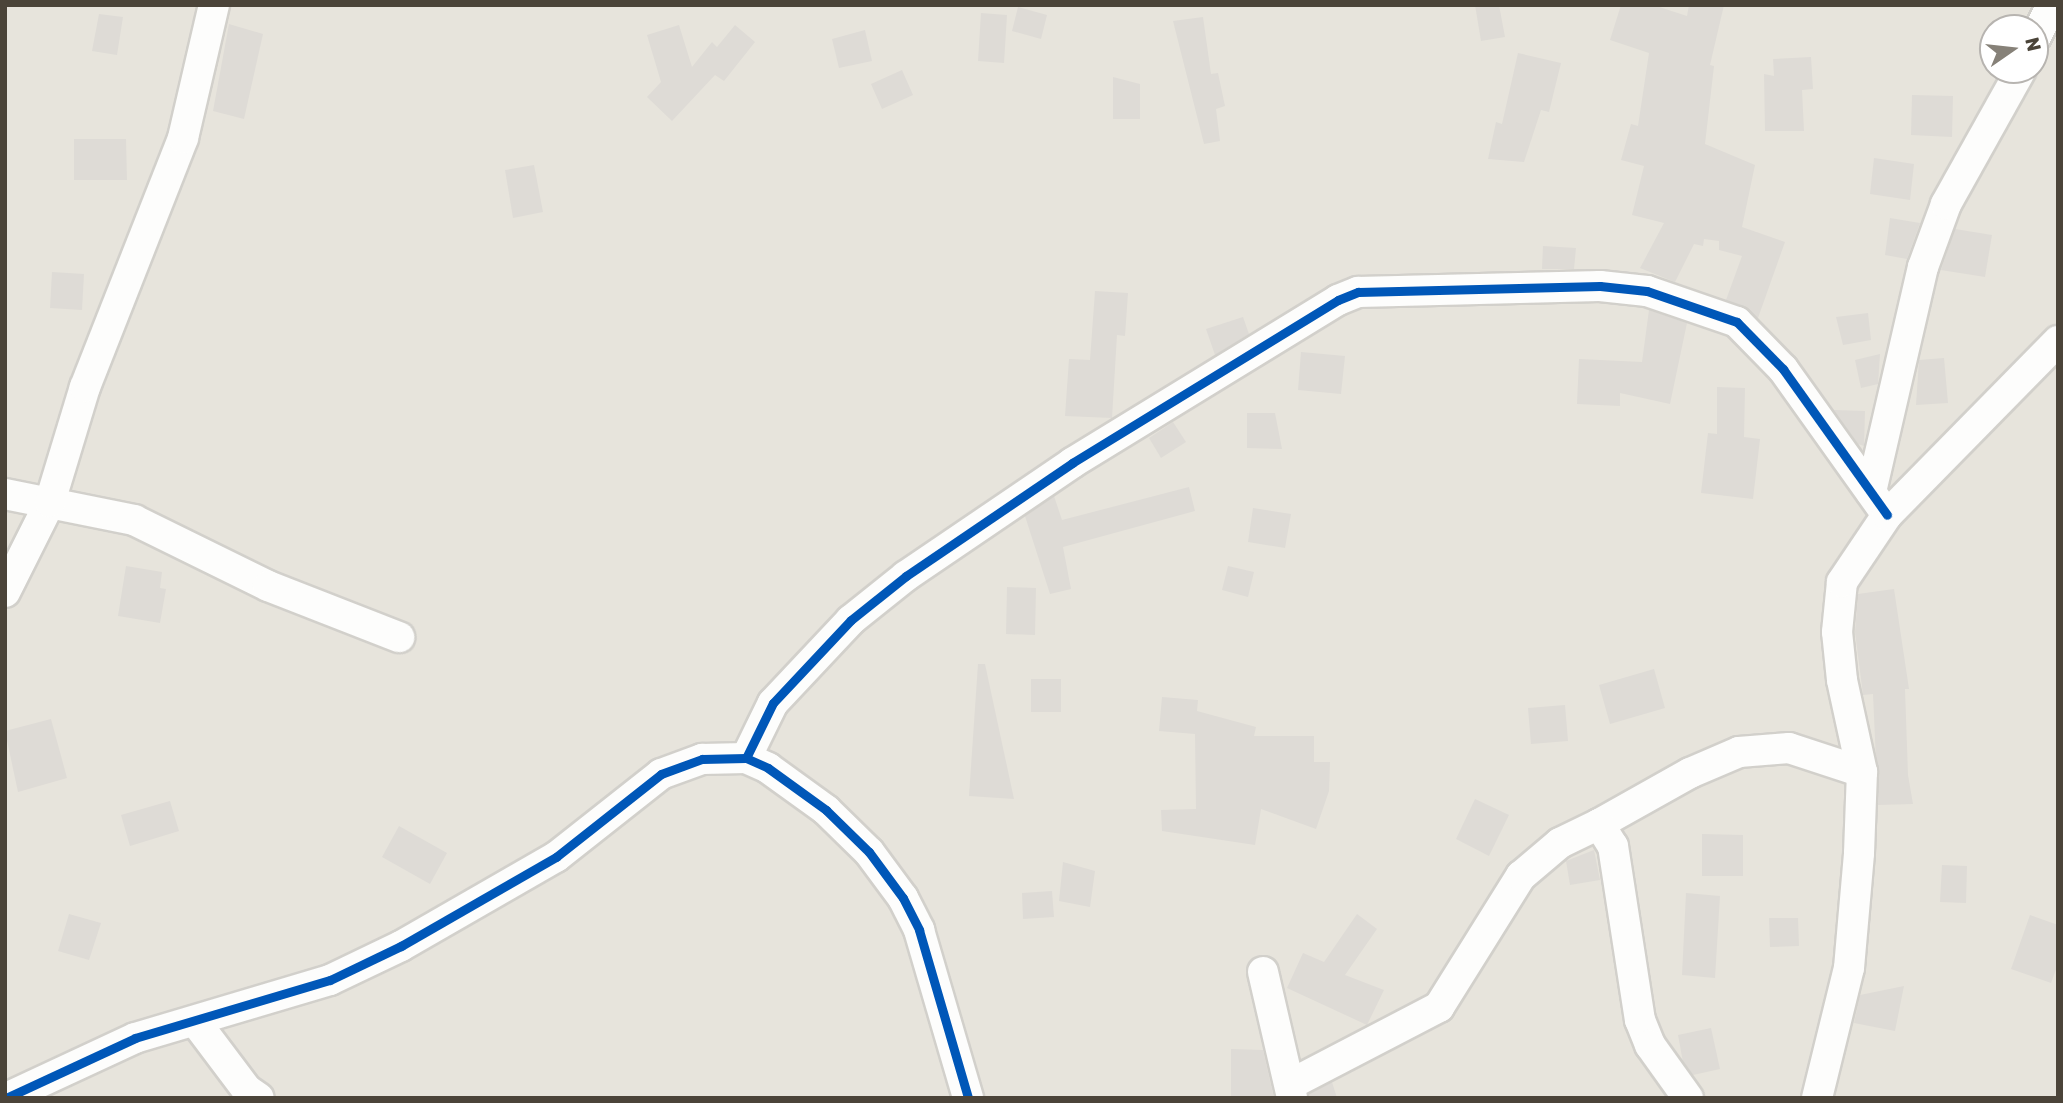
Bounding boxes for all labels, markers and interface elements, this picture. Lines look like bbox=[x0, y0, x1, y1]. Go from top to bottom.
north arrow bbox=[1979, 14, 2049, 84]
text: N bbox=[2020, 35, 2046, 54]

